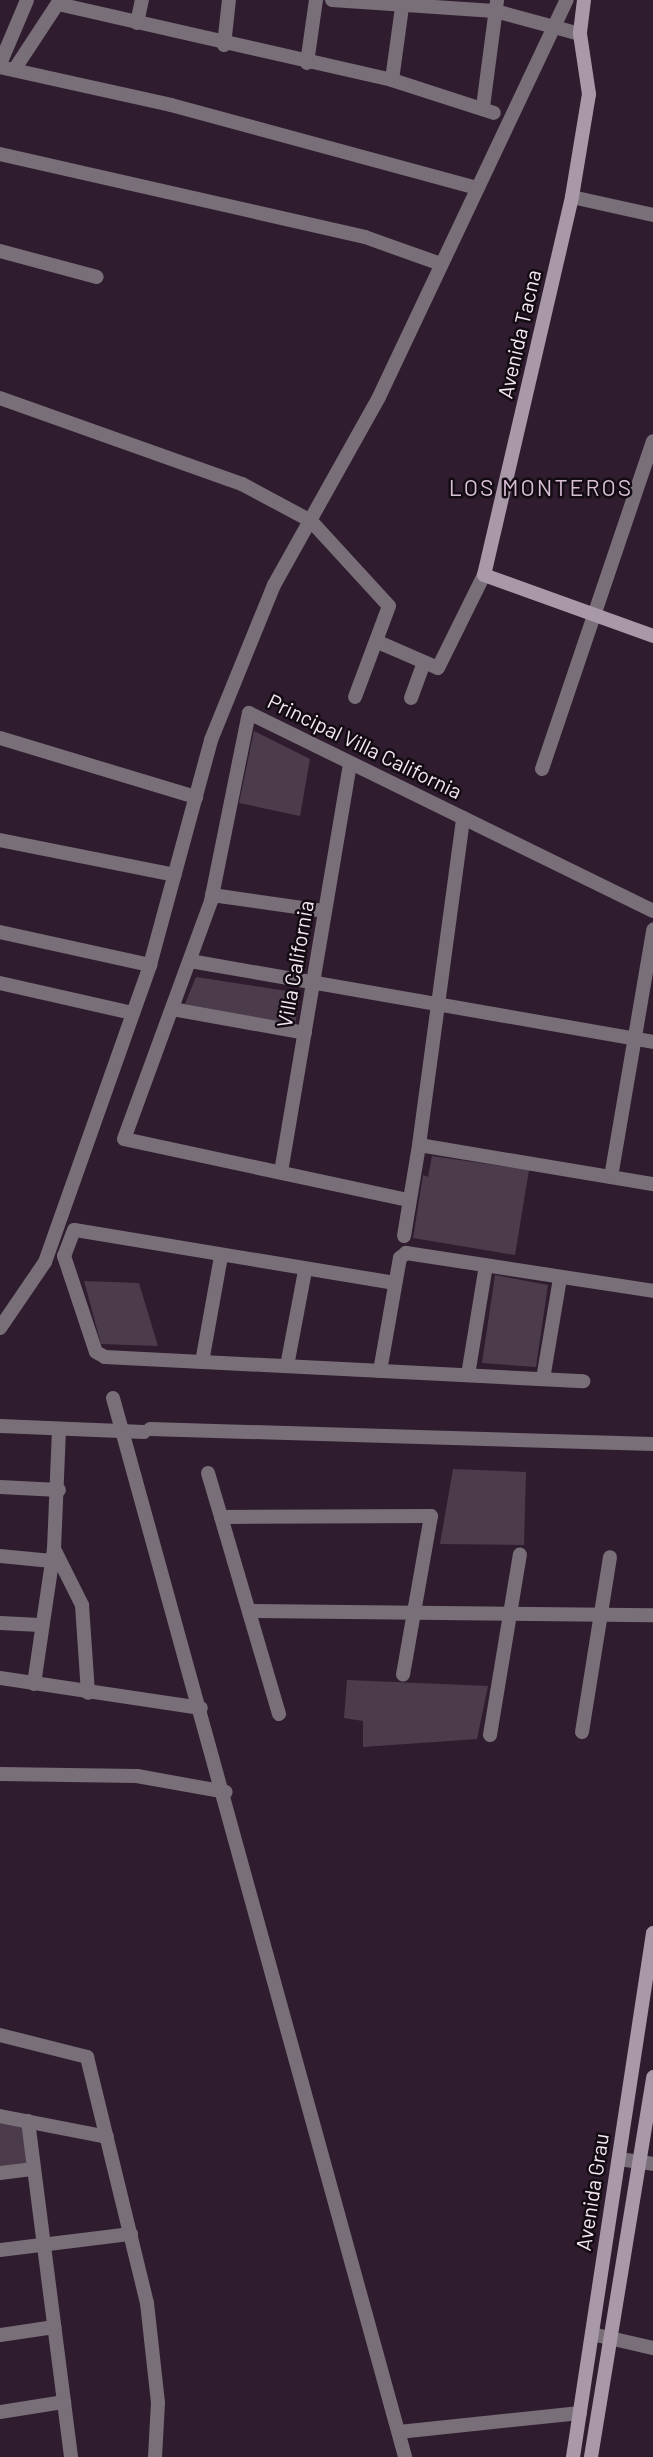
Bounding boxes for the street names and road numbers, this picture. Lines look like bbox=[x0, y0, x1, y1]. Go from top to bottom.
street label: Avenida Tacna bbox=[492, 267, 546, 401]
street label: Principal Villa California bbox=[264, 688, 466, 804]
street label: Villa California bbox=[271, 898, 319, 1030]
street label: Avenida Grau bbox=[570, 2132, 614, 2252]

